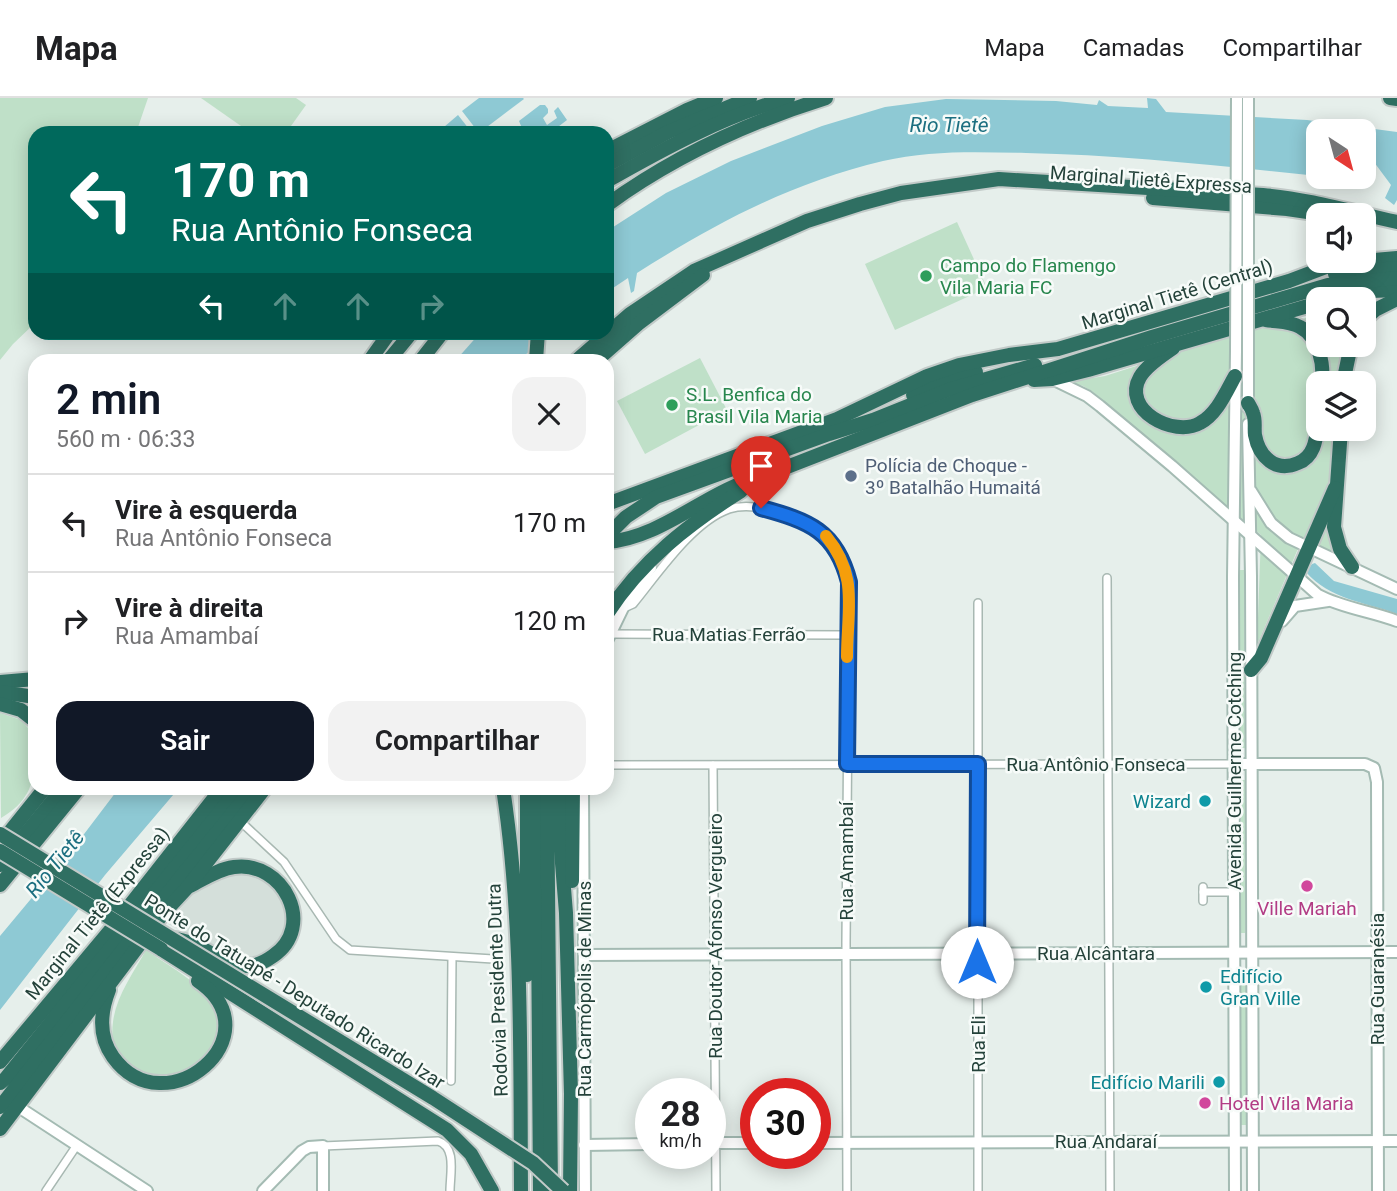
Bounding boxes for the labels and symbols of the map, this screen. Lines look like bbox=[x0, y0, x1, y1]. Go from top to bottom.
water label: Rio Tietê bbox=[909, 113, 989, 137]
north arrow bbox=[1306, 119, 1376, 189]
street label: Marginal Tietê Expressa bbox=[1049, 161, 1253, 198]
place label: Campo do Flamengo Vila Maria FC bbox=[940, 254, 1116, 299]
street label: Marginal Tietê (Central) bbox=[1079, 254, 1275, 335]
marker: Campo do Flamengo Vila Maria FC bbox=[918, 268, 934, 284]
place label: S.L. Benfica do Brasil Vila Maria bbox=[686, 383, 823, 428]
marker: S.L. Benfica do Brasil Vila Maria bbox=[664, 397, 680, 413]
pin bbox=[731, 436, 791, 508]
place label: Polícia de Choque - 3º Batalhão Humaitá bbox=[865, 454, 1041, 499]
marker: Polícia de Choque - 3º Batalhão Humaitá bbox=[843, 468, 859, 484]
street label: Rua Matias Ferrão bbox=[652, 623, 806, 646]
street label: Avenida Guilherme Cotching bbox=[1223, 652, 1246, 890]
street label: Rua Antônio Fonseca bbox=[1006, 753, 1186, 776]
place label: Wizard bbox=[1133, 790, 1191, 813]
marker: Wizard bbox=[1197, 793, 1213, 809]
street label: Rua Amambaí bbox=[835, 800, 858, 921]
street label: Rua Doutor Afonso Vergueiro bbox=[704, 813, 727, 1059]
street label: Marginal Tietê (Expressa) bbox=[21, 822, 174, 1004]
water label: Rio Tietê bbox=[21, 826, 89, 902]
marker: Ville Mariah bbox=[1299, 878, 1315, 894]
street label: Rua Carmópolis de Minas bbox=[573, 881, 596, 1097]
street label: Rodovia Presidente Dutra bbox=[482, 883, 513, 1097]
street label: Ponte do Tatuapé - Deputado Ricardo Izar bbox=[140, 889, 450, 1094]
place label: Ville Mariah bbox=[1257, 897, 1357, 920]
street label: Rua Guaranésia bbox=[1366, 913, 1389, 1045]
position arrow bbox=[940, 925, 1014, 999]
street label: Rua Alcântara bbox=[1037, 942, 1155, 965]
place label: Edifício Gran Ville bbox=[1220, 965, 1301, 1010]
marker: Edifício Gran Ville bbox=[1198, 979, 1214, 995]
street label: Rua Eli bbox=[967, 1015, 990, 1073]
place label: Edifício Marili bbox=[1090, 1071, 1205, 1094]
marker: Edifício Marili bbox=[1211, 1074, 1227, 1090]
speed limit sign: 30 bbox=[740, 1078, 831, 1169]
place label: Hotel Vila Maria bbox=[1219, 1092, 1354, 1115]
marker: Hotel Vila Maria bbox=[1197, 1095, 1213, 1111]
street label: Rua Andaraí bbox=[1055, 1130, 1158, 1153]

